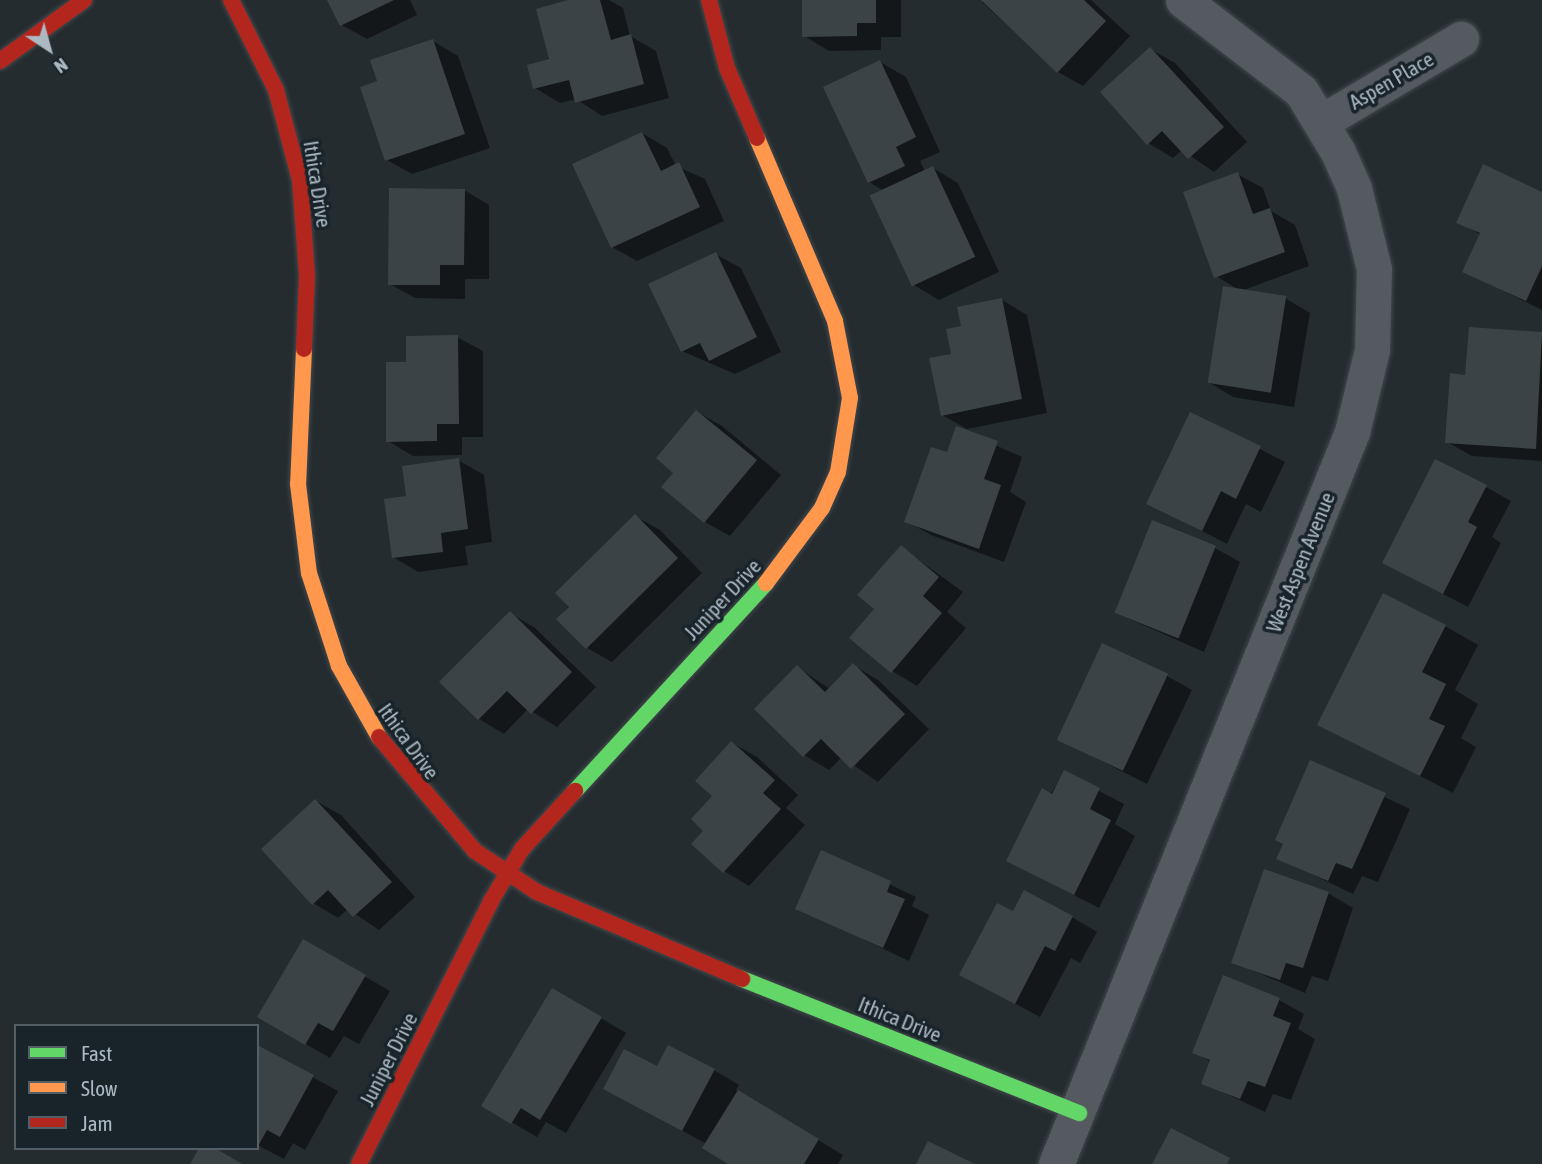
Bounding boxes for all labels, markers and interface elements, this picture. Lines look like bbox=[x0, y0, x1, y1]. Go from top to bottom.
north arrow bbox=[14, 14, 84, 84]
street label: Aspen Place bbox=[1344, 46, 1438, 114]
text: N bbox=[50, 54, 72, 78]
street label: Ithica Drive bbox=[299, 139, 337, 229]
street label: West Aspen Avenue bbox=[1260, 488, 1340, 636]
street label: Juniper Drive bbox=[678, 553, 766, 645]
street label: Ithica Drive bbox=[373, 698, 445, 784]
street label: Ithica Drive bbox=[855, 991, 945, 1047]
street label: Juniper Drive bbox=[354, 1008, 422, 1110]
legend bbox=[14, 1024, 259, 1150]
text: Fast bbox=[81, 1041, 112, 1065]
text: Slow bbox=[81, 1076, 117, 1100]
text: Jam bbox=[81, 1111, 113, 1135]

